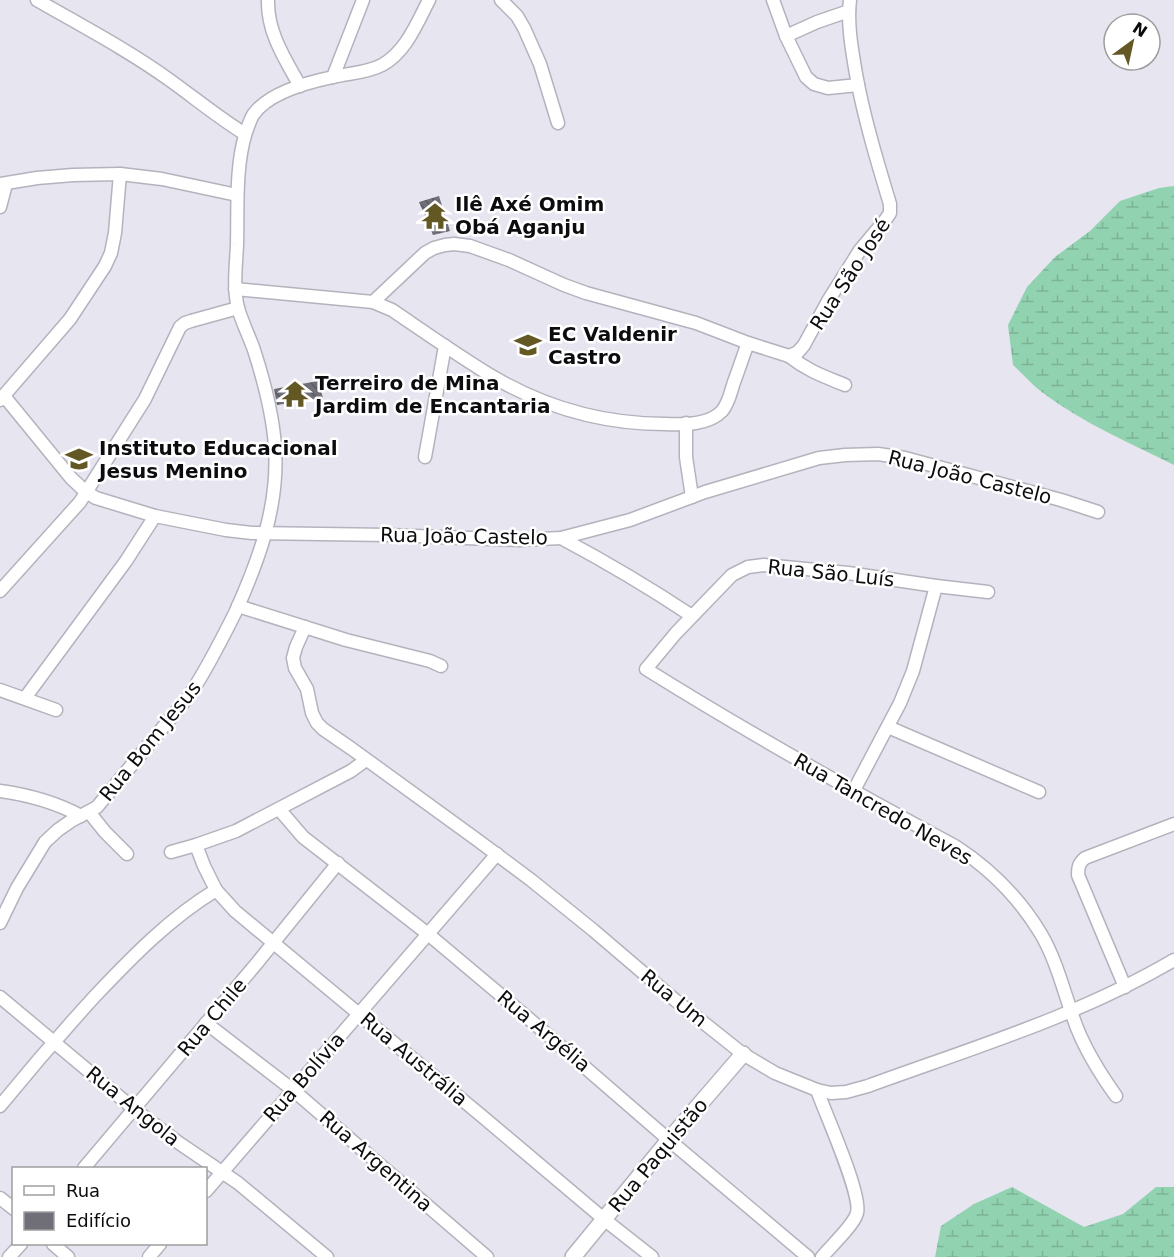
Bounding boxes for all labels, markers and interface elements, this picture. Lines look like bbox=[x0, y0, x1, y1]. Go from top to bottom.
north arrow bbox=[1102, 12, 1162, 72]
text: N bbox=[1129, 18, 1151, 41]
place label: Ilê Axé Omim Obá Aganju bbox=[455, 192, 604, 239]
temple icon: Ilê Axé Omim Obá Aganju bbox=[420, 201, 450, 231]
street label: Rua São José bbox=[805, 213, 895, 335]
place label: EC Valdenir Castro bbox=[548, 322, 677, 369]
school or university icon: EC Valdenir Castro bbox=[513, 330, 543, 360]
place label: Terreiro de Mina Jardim de Encantaria bbox=[313, 371, 550, 418]
temple icon: Terreiro de Mina Jardim de Encantaria bbox=[280, 379, 310, 409]
place label: Instituto Educacional Jesus Menino bbox=[97, 436, 338, 483]
school or university icon: Instituto Educacional Jesus Menino bbox=[64, 444, 94, 474]
street label: Rua João Castelo bbox=[886, 445, 1054, 509]
street label: Rua João Castelo bbox=[380, 523, 548, 549]
street label: Rua São Luís bbox=[766, 554, 896, 592]
street label: Rua Bom Jesus bbox=[94, 676, 206, 806]
street label: Rua Tancredo Neves bbox=[789, 748, 977, 870]
street label: Rua Um bbox=[636, 964, 712, 1032]
street label: Rua Chile bbox=[172, 973, 252, 1061]
street label: Rua Argélia bbox=[493, 985, 595, 1077]
street label: Rua Austrália bbox=[355, 1007, 473, 1111]
street label: Rua Bolívia bbox=[259, 1027, 349, 1127]
street label: Rua Angola bbox=[81, 1061, 185, 1151]
street label: Rua Paquistão bbox=[603, 1093, 713, 1217]
street label: Rua Argentina bbox=[315, 1105, 437, 1217]
legend bbox=[12, 1167, 207, 1245]
text: Rua bbox=[66, 1180, 100, 1201]
text: Edifício bbox=[66, 1210, 131, 1231]

